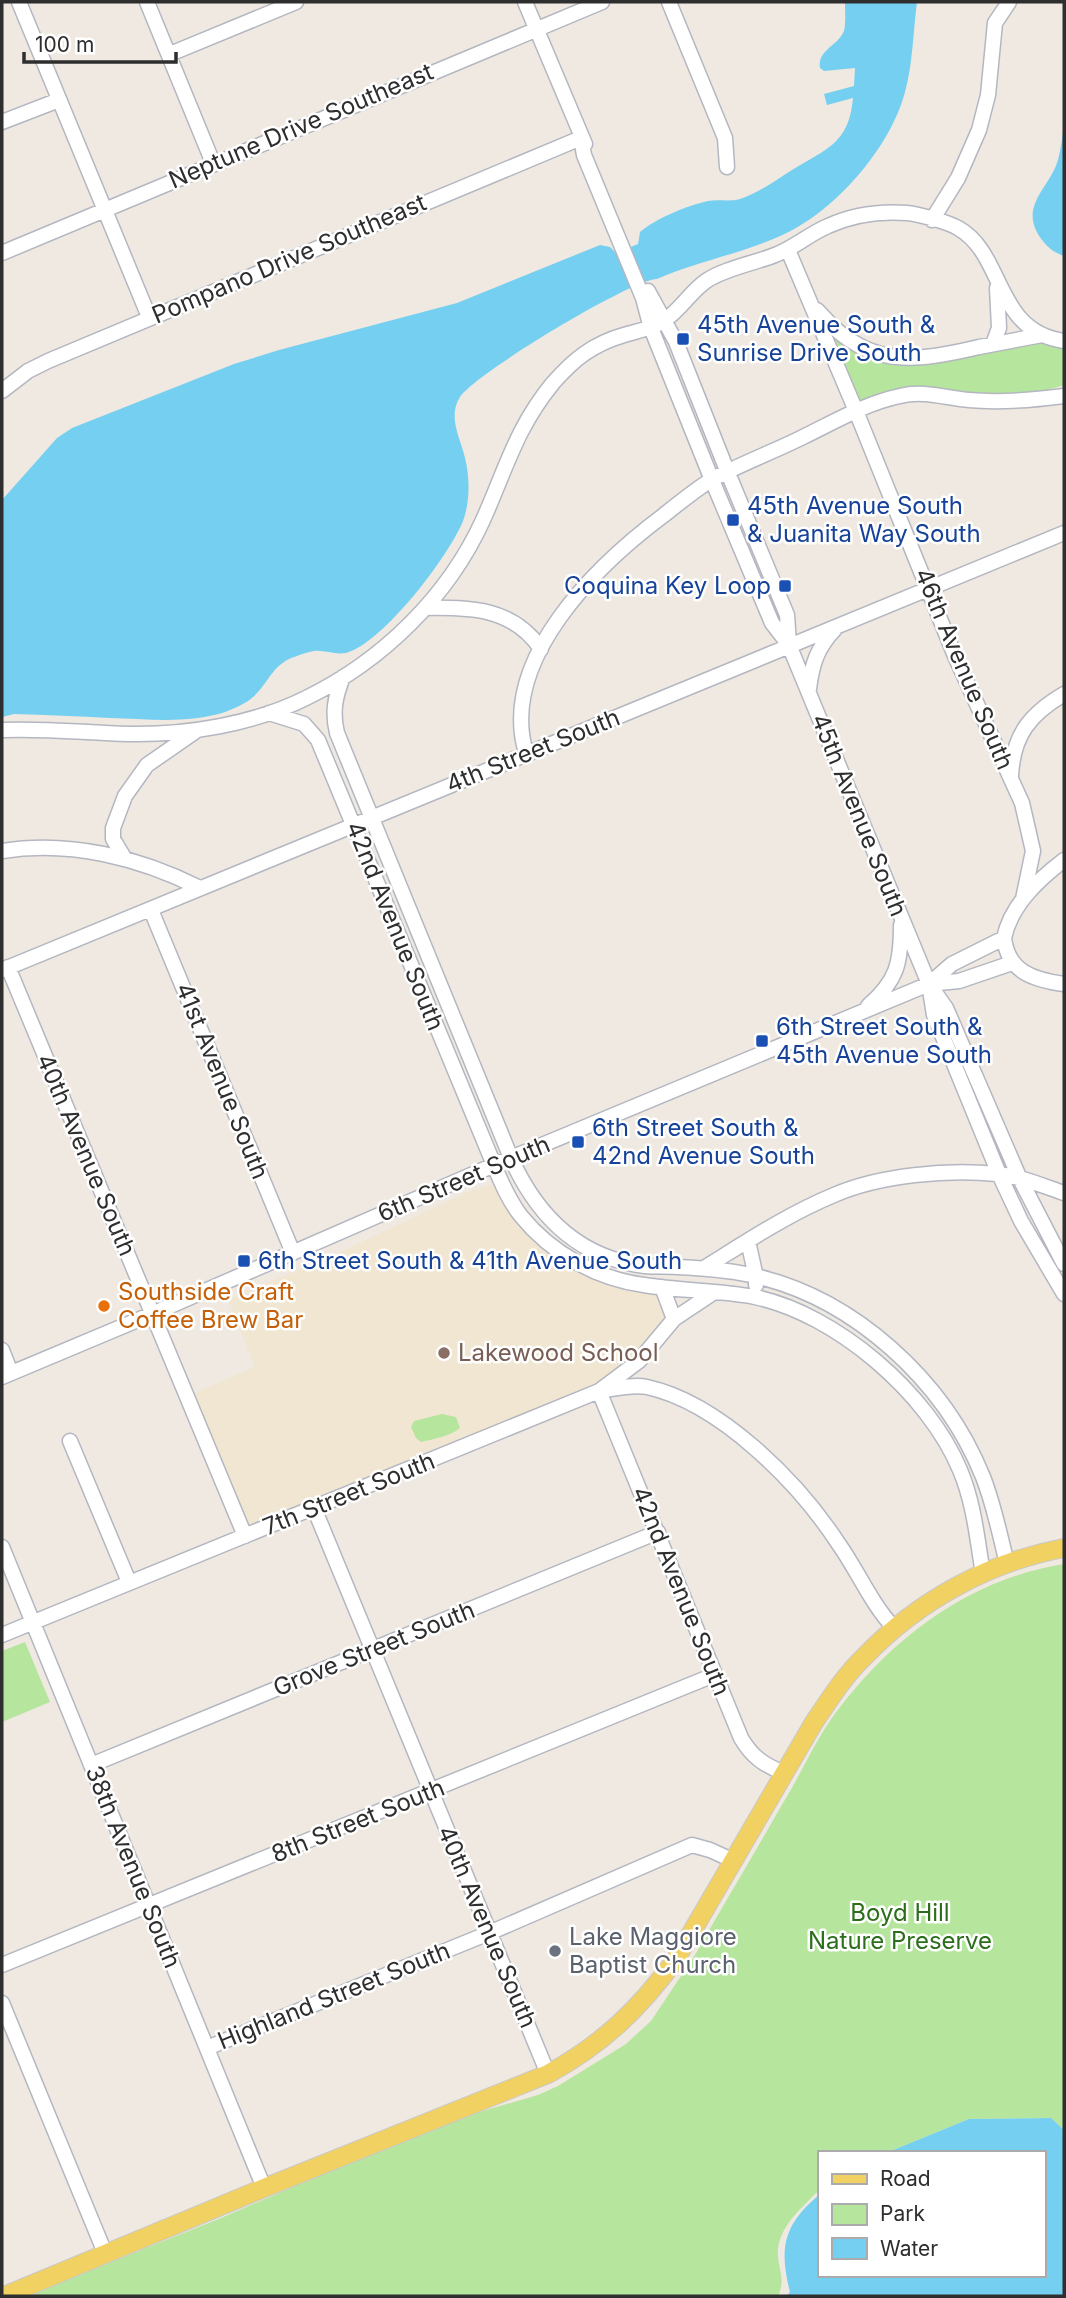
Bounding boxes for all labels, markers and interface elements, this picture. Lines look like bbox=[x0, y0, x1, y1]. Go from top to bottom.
scale bar bbox=[24, 21, 177, 65]
text: 100 m bbox=[35, 32, 94, 57]
street label: Neptune Drive Southeast bbox=[164, 57, 437, 194]
street label: Pompano Drive Southeast bbox=[147, 188, 430, 329]
place label: 45th Avenue South & Sunrise Drive South bbox=[697, 310, 936, 367]
marker: 45th Avenue South & Sunrise Drive South bbox=[675, 331, 691, 347]
place label: 45th Avenue South & Juanita Way South bbox=[747, 491, 981, 548]
marker: 45th Avenue South & Juanita Way South bbox=[725, 512, 741, 528]
street label: 46th Avenue South bbox=[909, 564, 1020, 774]
place label: Coquina Key Loop bbox=[564, 571, 771, 600]
marker: Coquina Key Loop bbox=[777, 578, 793, 594]
street label: 4th Street South bbox=[442, 702, 624, 799]
street label: 45th Avenue South bbox=[806, 709, 913, 920]
street label: 42nd Avenue South bbox=[340, 817, 451, 1035]
street label: 41st Avenue South bbox=[170, 978, 275, 1183]
place label: 6th Street South & 45th Avenue South bbox=[776, 1012, 992, 1069]
marker: 6th Street South & 45th Avenue South bbox=[754, 1033, 770, 1049]
street label: 40th Avenue South bbox=[31, 1049, 142, 1260]
place label: 6th Street South & 42nd Avenue South bbox=[592, 1113, 815, 1170]
street label: 6th Street South bbox=[373, 1129, 554, 1228]
marker: 6th Street South & 42nd Avenue South bbox=[570, 1134, 586, 1150]
place label: 6th Street South & 41th Avenue South bbox=[258, 1246, 682, 1275]
marker: 6th Street South & 41th Avenue South bbox=[236, 1253, 252, 1269]
place label: Southside Craft Coffee Brew Bar bbox=[118, 1277, 303, 1334]
marker: Southside Craft Coffee Brew Bar bbox=[96, 1298, 112, 1314]
place label: Lakewood School bbox=[458, 1338, 659, 1367]
marker: Lakewood School bbox=[436, 1345, 452, 1361]
street label: 7th Street South bbox=[259, 1446, 439, 1541]
street label: 42nd Avenue South bbox=[626, 1482, 737, 1700]
street label: Grove Street South bbox=[269, 1595, 479, 1702]
street label: 38th Avenue South bbox=[80, 1761, 187, 1972]
street label: 8th Street South bbox=[267, 1773, 449, 1868]
street label: 40th Avenue South bbox=[432, 1821, 543, 2032]
park label: Boyd Hill Nature Preserve bbox=[808, 1898, 992, 1955]
place label: Lake Maggiore Baptist Church bbox=[569, 1922, 737, 1979]
street label: Highland Street South bbox=[213, 1936, 454, 2055]
marker: Lake Maggiore Baptist Church bbox=[547, 1943, 563, 1959]
legend bbox=[818, 2151, 1045, 2277]
text: Road bbox=[880, 2166, 931, 2191]
text: Park bbox=[880, 2201, 925, 2226]
text: Water bbox=[880, 2236, 938, 2261]

